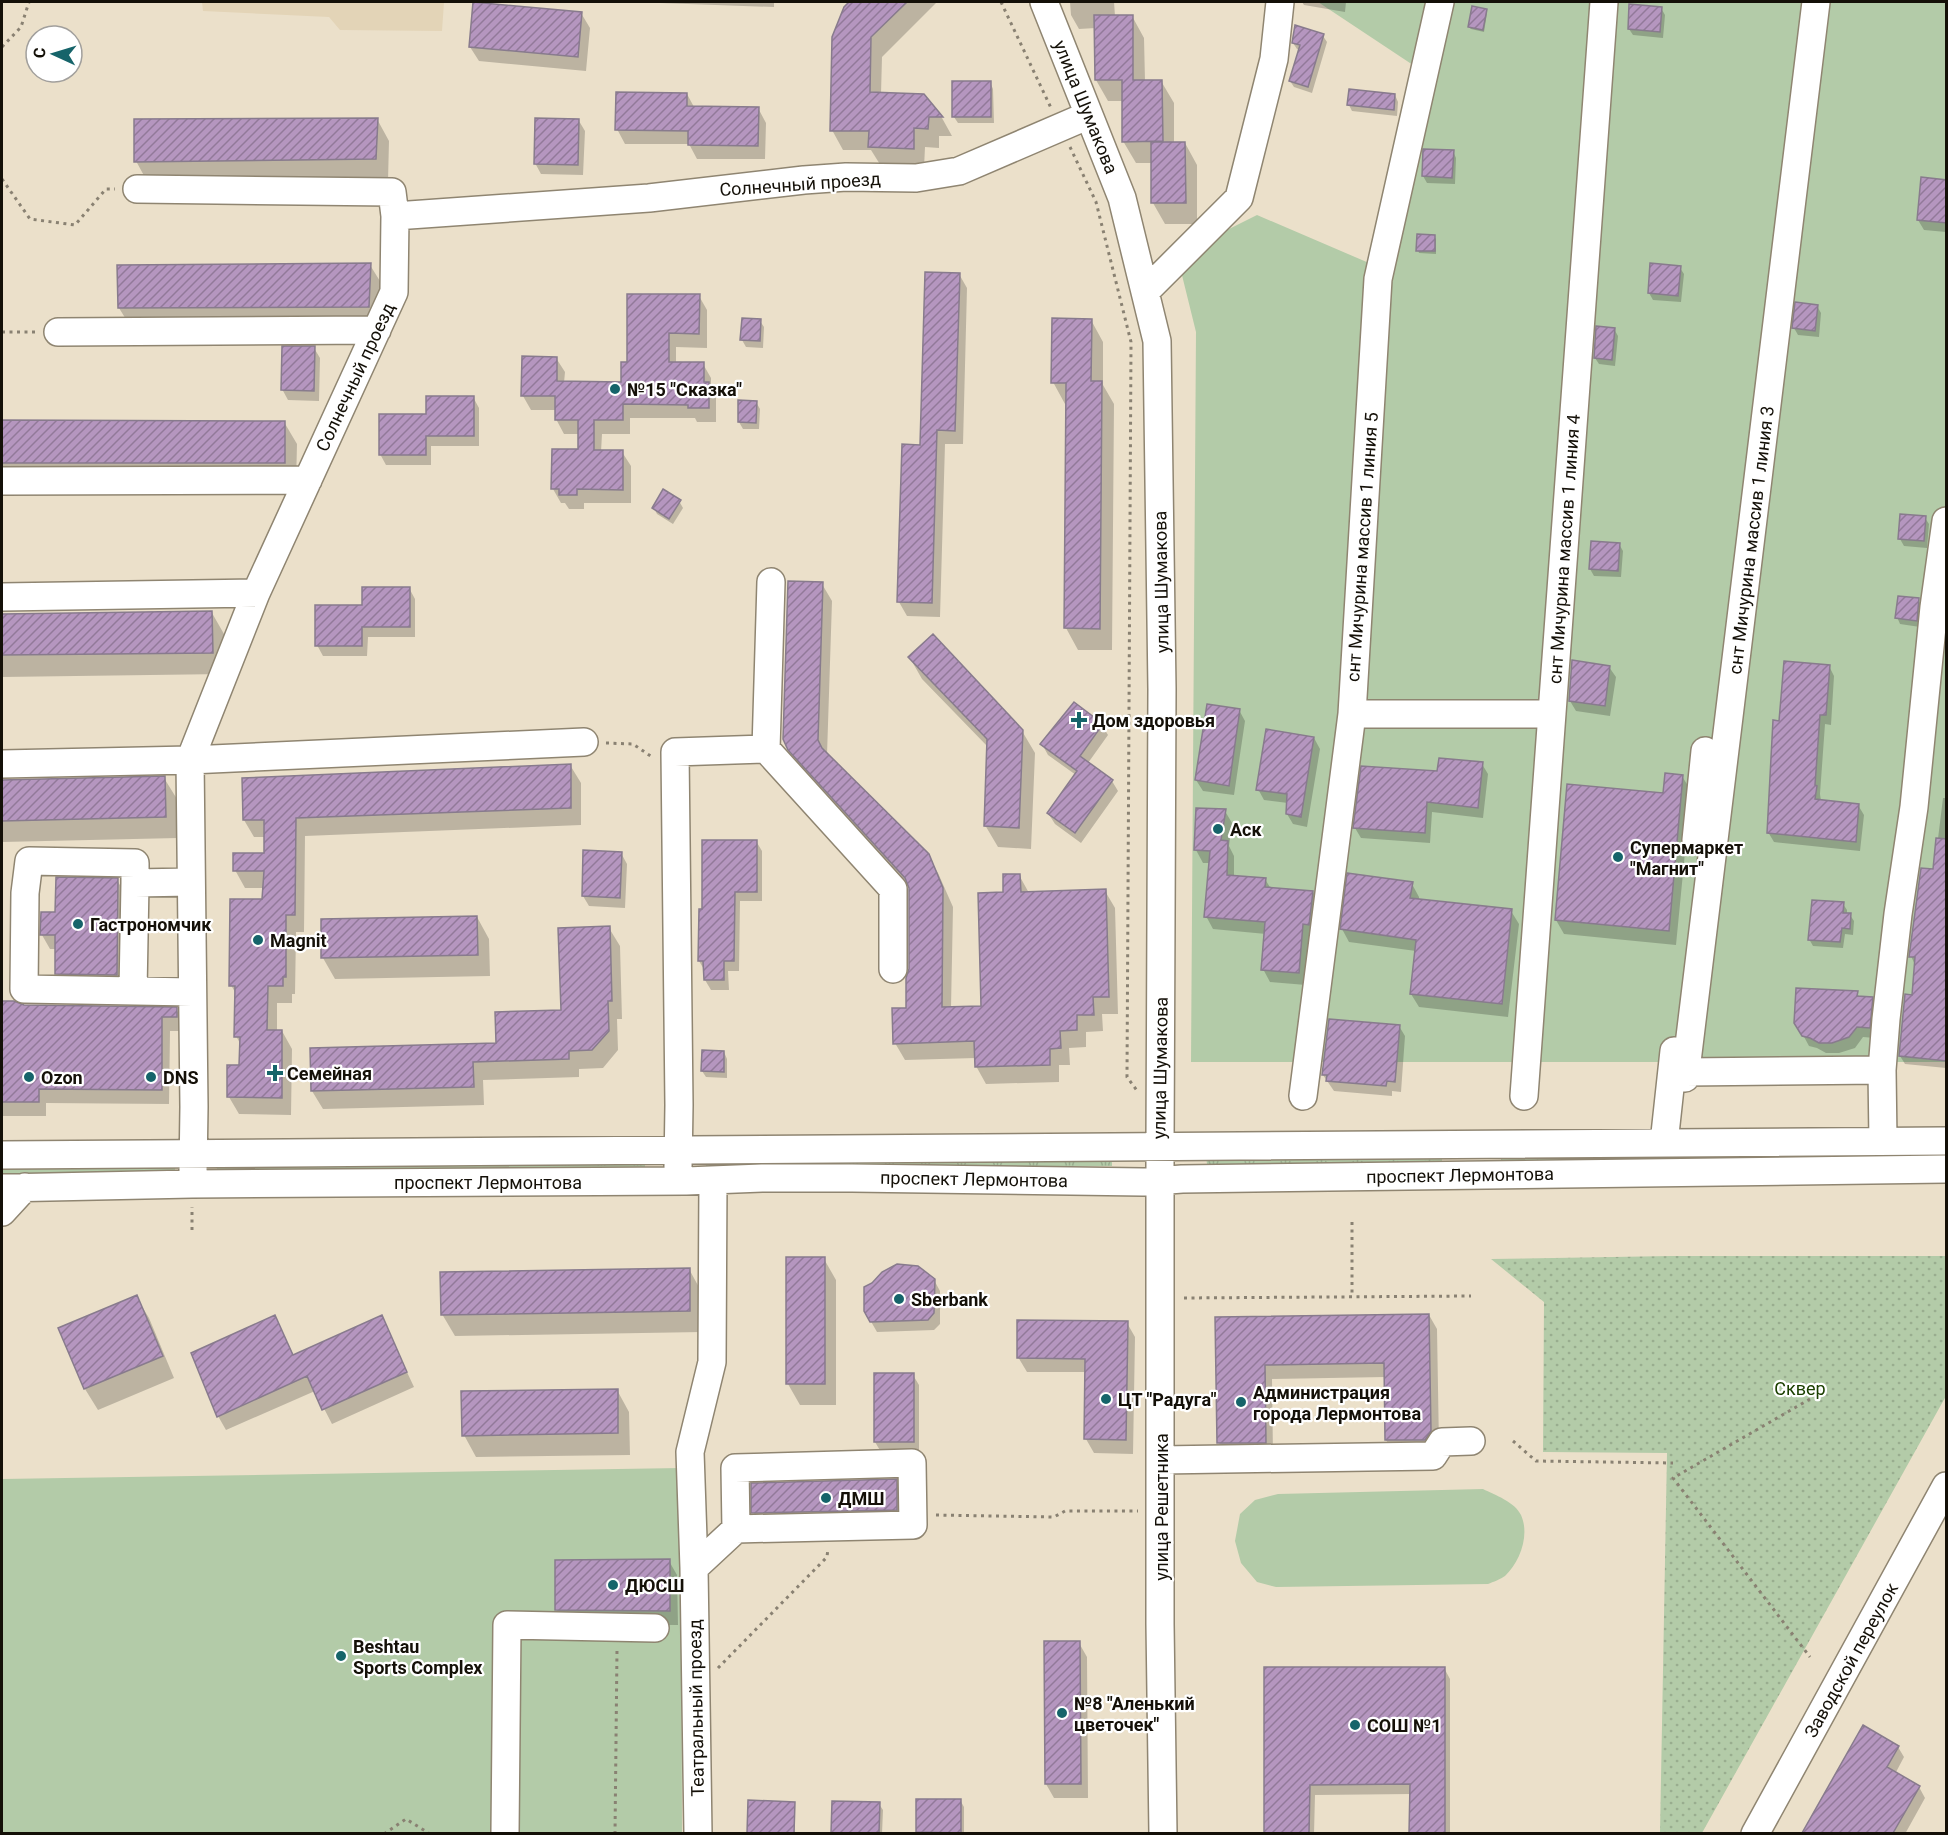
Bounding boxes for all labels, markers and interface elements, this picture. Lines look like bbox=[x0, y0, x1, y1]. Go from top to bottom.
north arrow bbox=[24, 24, 84, 84]
street label: улица Шумакова bbox=[1050, 37, 1122, 177]
text: С bbox=[30, 47, 49, 59]
street label: Солнечный проезд bbox=[719, 168, 881, 200]
street label: Солнечный проезд bbox=[311, 299, 399, 455]
place label: №15 "Сказка" bbox=[627, 379, 742, 400]
marker: №15 "Сказка" bbox=[608, 382, 622, 396]
street label: снт Мичурина массив 1 линия 3 bbox=[1724, 405, 1778, 675]
street label: снт Мичурина массив 1 линия 5 bbox=[1342, 411, 1382, 683]
street label: снт Мичурина массив 1 линия 4 bbox=[1544, 413, 1584, 685]
street label: улица Шумакова bbox=[1149, 511, 1173, 653]
place label: Дом здоровья bbox=[1092, 710, 1215, 731]
marker: Дом здоровья bbox=[1070, 711, 1088, 729]
place label: Аск bbox=[1230, 819, 1262, 840]
marker: Аск bbox=[1211, 822, 1225, 836]
place label: Супермаркет "Магнит" bbox=[1630, 837, 1743, 879]
marker: Супермаркет "Магнит" bbox=[1611, 850, 1625, 864]
place label: Гастрономчик bbox=[90, 914, 212, 935]
marker: Гастрономчик bbox=[71, 917, 85, 931]
place label: Magnit bbox=[270, 930, 327, 951]
marker: Magnit bbox=[251, 933, 265, 947]
street label: улица Шумакова bbox=[1148, 997, 1172, 1139]
place label: Семейная bbox=[287, 1063, 372, 1084]
marker: Семейная bbox=[268, 1066, 282, 1080]
place label: Ozon bbox=[41, 1067, 83, 1088]
place label: DNS bbox=[163, 1067, 198, 1088]
marker: Ozon bbox=[22, 1070, 36, 1084]
marker: DNS bbox=[144, 1070, 158, 1084]
street label: проспект Лермонтова bbox=[1366, 1163, 1554, 1187]
street label: проспект Лермонтова bbox=[880, 1167, 1068, 1191]
street label: проспект Лермонтова bbox=[394, 1172, 582, 1193]
place label: Sberbank bbox=[911, 1289, 988, 1310]
marker: Sberbank bbox=[892, 1292, 906, 1306]
park label: Сквер bbox=[1774, 1378, 1826, 1399]
place label: Администрация города Лермонтова bbox=[1253, 1382, 1421, 1424]
place label: ЦТ "Радуга" bbox=[1118, 1389, 1217, 1410]
marker: ЦТ "Радуга" bbox=[1099, 1392, 1113, 1406]
marker: Администрация города Лермонтова bbox=[1234, 1395, 1248, 1409]
street label: улица Решетника bbox=[1151, 1433, 1172, 1581]
place label: ДМШ bbox=[838, 1488, 884, 1509]
marker: ДМШ bbox=[819, 1491, 833, 1505]
place label: ДЮСШ bbox=[625, 1575, 684, 1596]
marker: ДЮСШ bbox=[606, 1578, 620, 1592]
street label: Заводской переулок bbox=[1800, 1579, 1902, 1741]
street label: Театральный проезд bbox=[684, 1619, 708, 1797]
place label: Beshtau Sports Complex bbox=[353, 1636, 483, 1678]
marker: Beshtau Sports Complex bbox=[334, 1649, 348, 1663]
place label: №8 "Аленький цветочек" bbox=[1074, 1693, 1195, 1735]
marker: №8 "Аленький цветочек" bbox=[1055, 1706, 1069, 1720]
place label: СОШ №1 bbox=[1367, 1715, 1441, 1736]
marker: СОШ №1 bbox=[1348, 1718, 1362, 1732]

